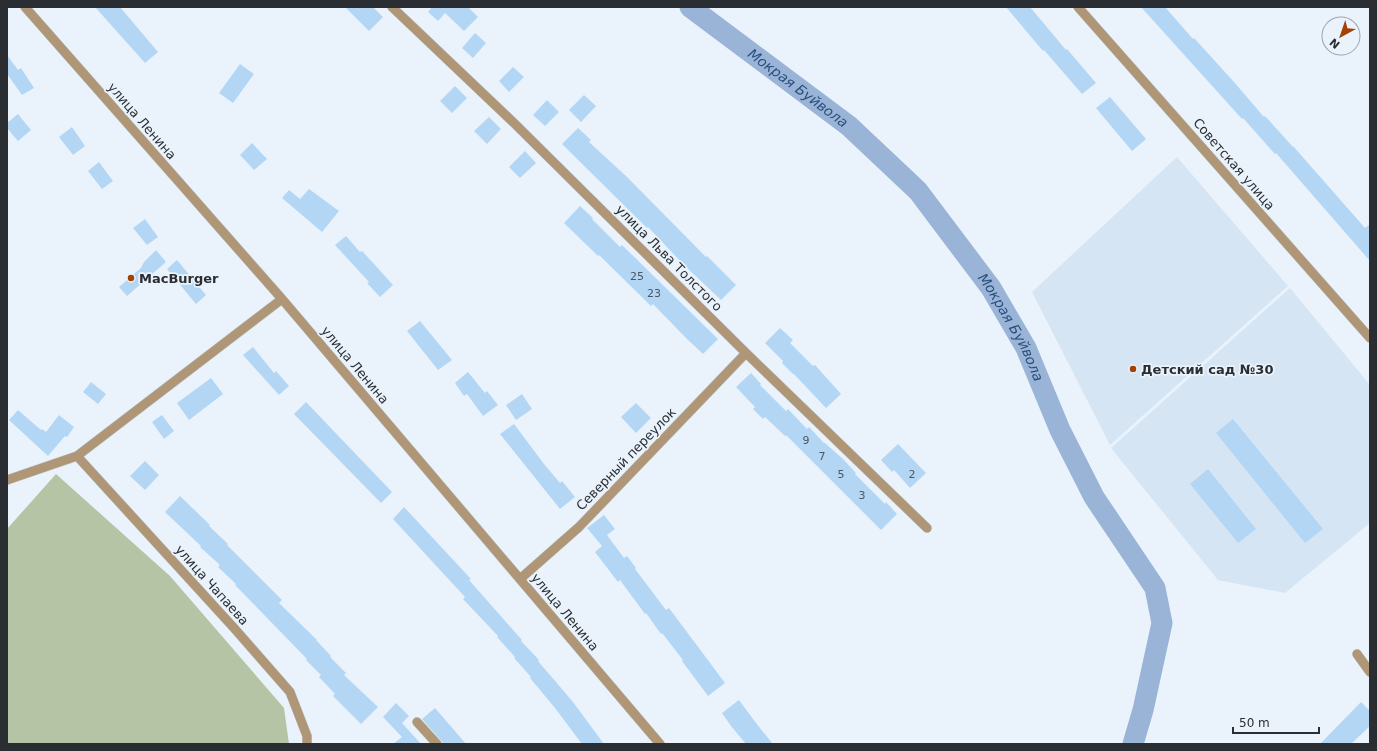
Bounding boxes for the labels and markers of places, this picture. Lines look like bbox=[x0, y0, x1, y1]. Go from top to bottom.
place label: MacBurger bbox=[139, 271, 219, 286]
marker: MacBurger bbox=[126, 273, 136, 283]
place label: Детский сад №30 bbox=[1141, 362, 1273, 377]
marker: Детский сад №30 bbox=[1128, 364, 1138, 374]

